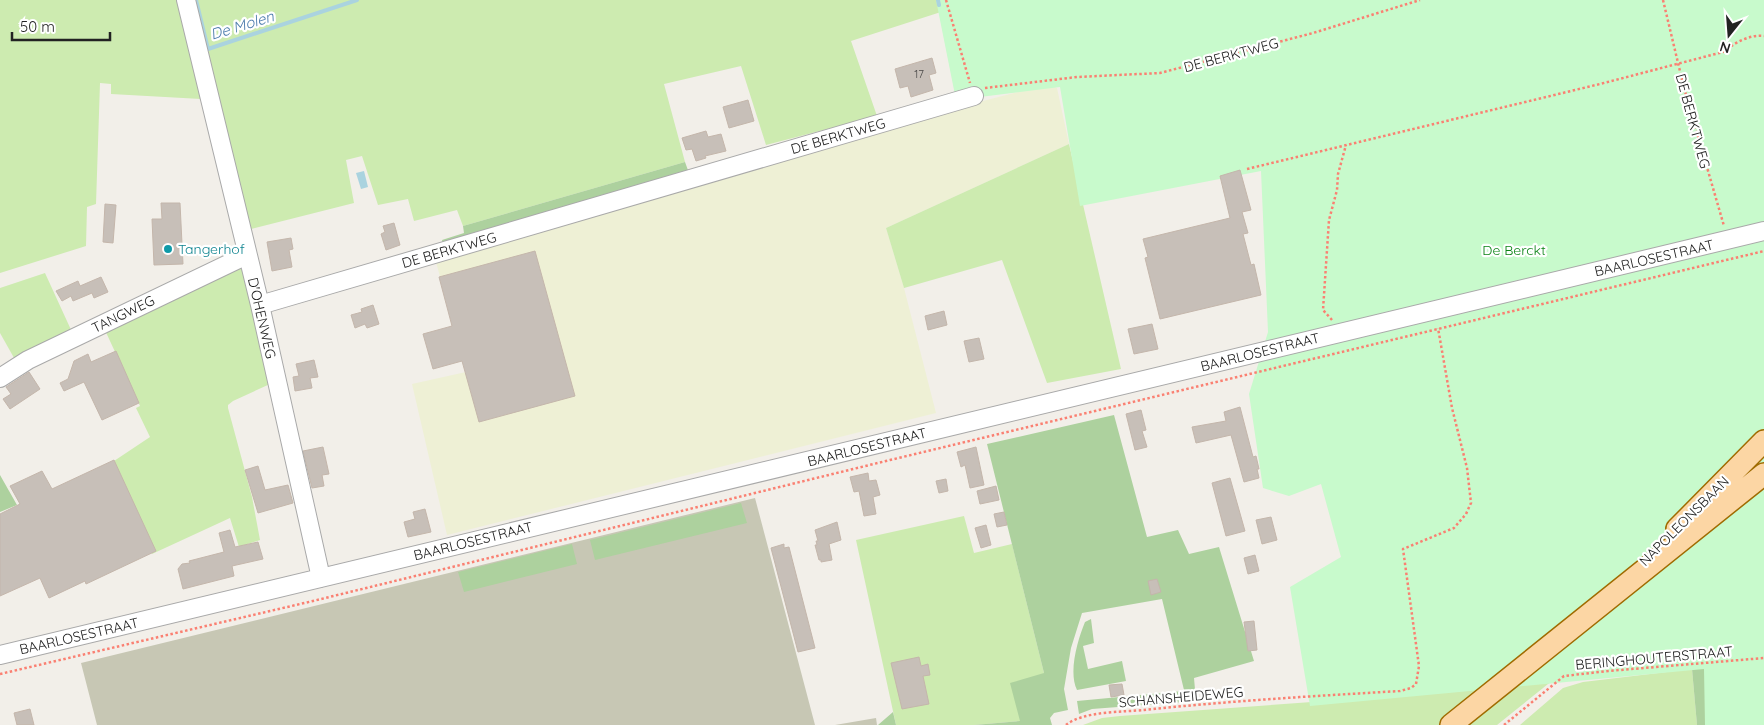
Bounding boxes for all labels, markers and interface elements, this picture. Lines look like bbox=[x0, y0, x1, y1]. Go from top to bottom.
water label: De Molen bbox=[208, 6, 276, 44]
scale bar bbox=[12, 10, 110, 42]
north arrow bbox=[1704, 10, 1754, 60]
text: 50 m bbox=[20, 17, 55, 36]
street label: DE BERKTWEG bbox=[1182, 34, 1280, 76]
text: N bbox=[1718, 37, 1733, 58]
house number: 17 bbox=[914, 67, 924, 81]
street label: DE BERKTWEG bbox=[1672, 72, 1714, 170]
street label: DE BERKTWEG bbox=[789, 114, 887, 158]
street label: DE BERKTWEG bbox=[400, 228, 498, 272]
street label: BAARLOSESTRAAT bbox=[1593, 236, 1715, 280]
place label: Tangerhof bbox=[178, 240, 245, 258]
park label: De Berckt bbox=[1482, 241, 1546, 259]
marker: Tangerhof bbox=[162, 243, 174, 255]
street label: D'OHENWEG bbox=[244, 276, 280, 360]
street label: TANGWEG bbox=[89, 291, 157, 337]
street label: BAARLOSESTRAAT bbox=[1199, 329, 1321, 375]
street label: BAARLOSESTRAAT bbox=[806, 424, 928, 470]
street label: NAPOLEONSBAAN bbox=[1635, 472, 1733, 570]
street label: BAARLOSESTRAAT bbox=[412, 518, 534, 564]
street label: BAARLOSESTRAAT bbox=[18, 614, 140, 658]
street label: BERINGHOUTERSTRAAT bbox=[1575, 642, 1733, 674]
street label: SCHANSHEIDEWEG bbox=[1118, 683, 1244, 711]

